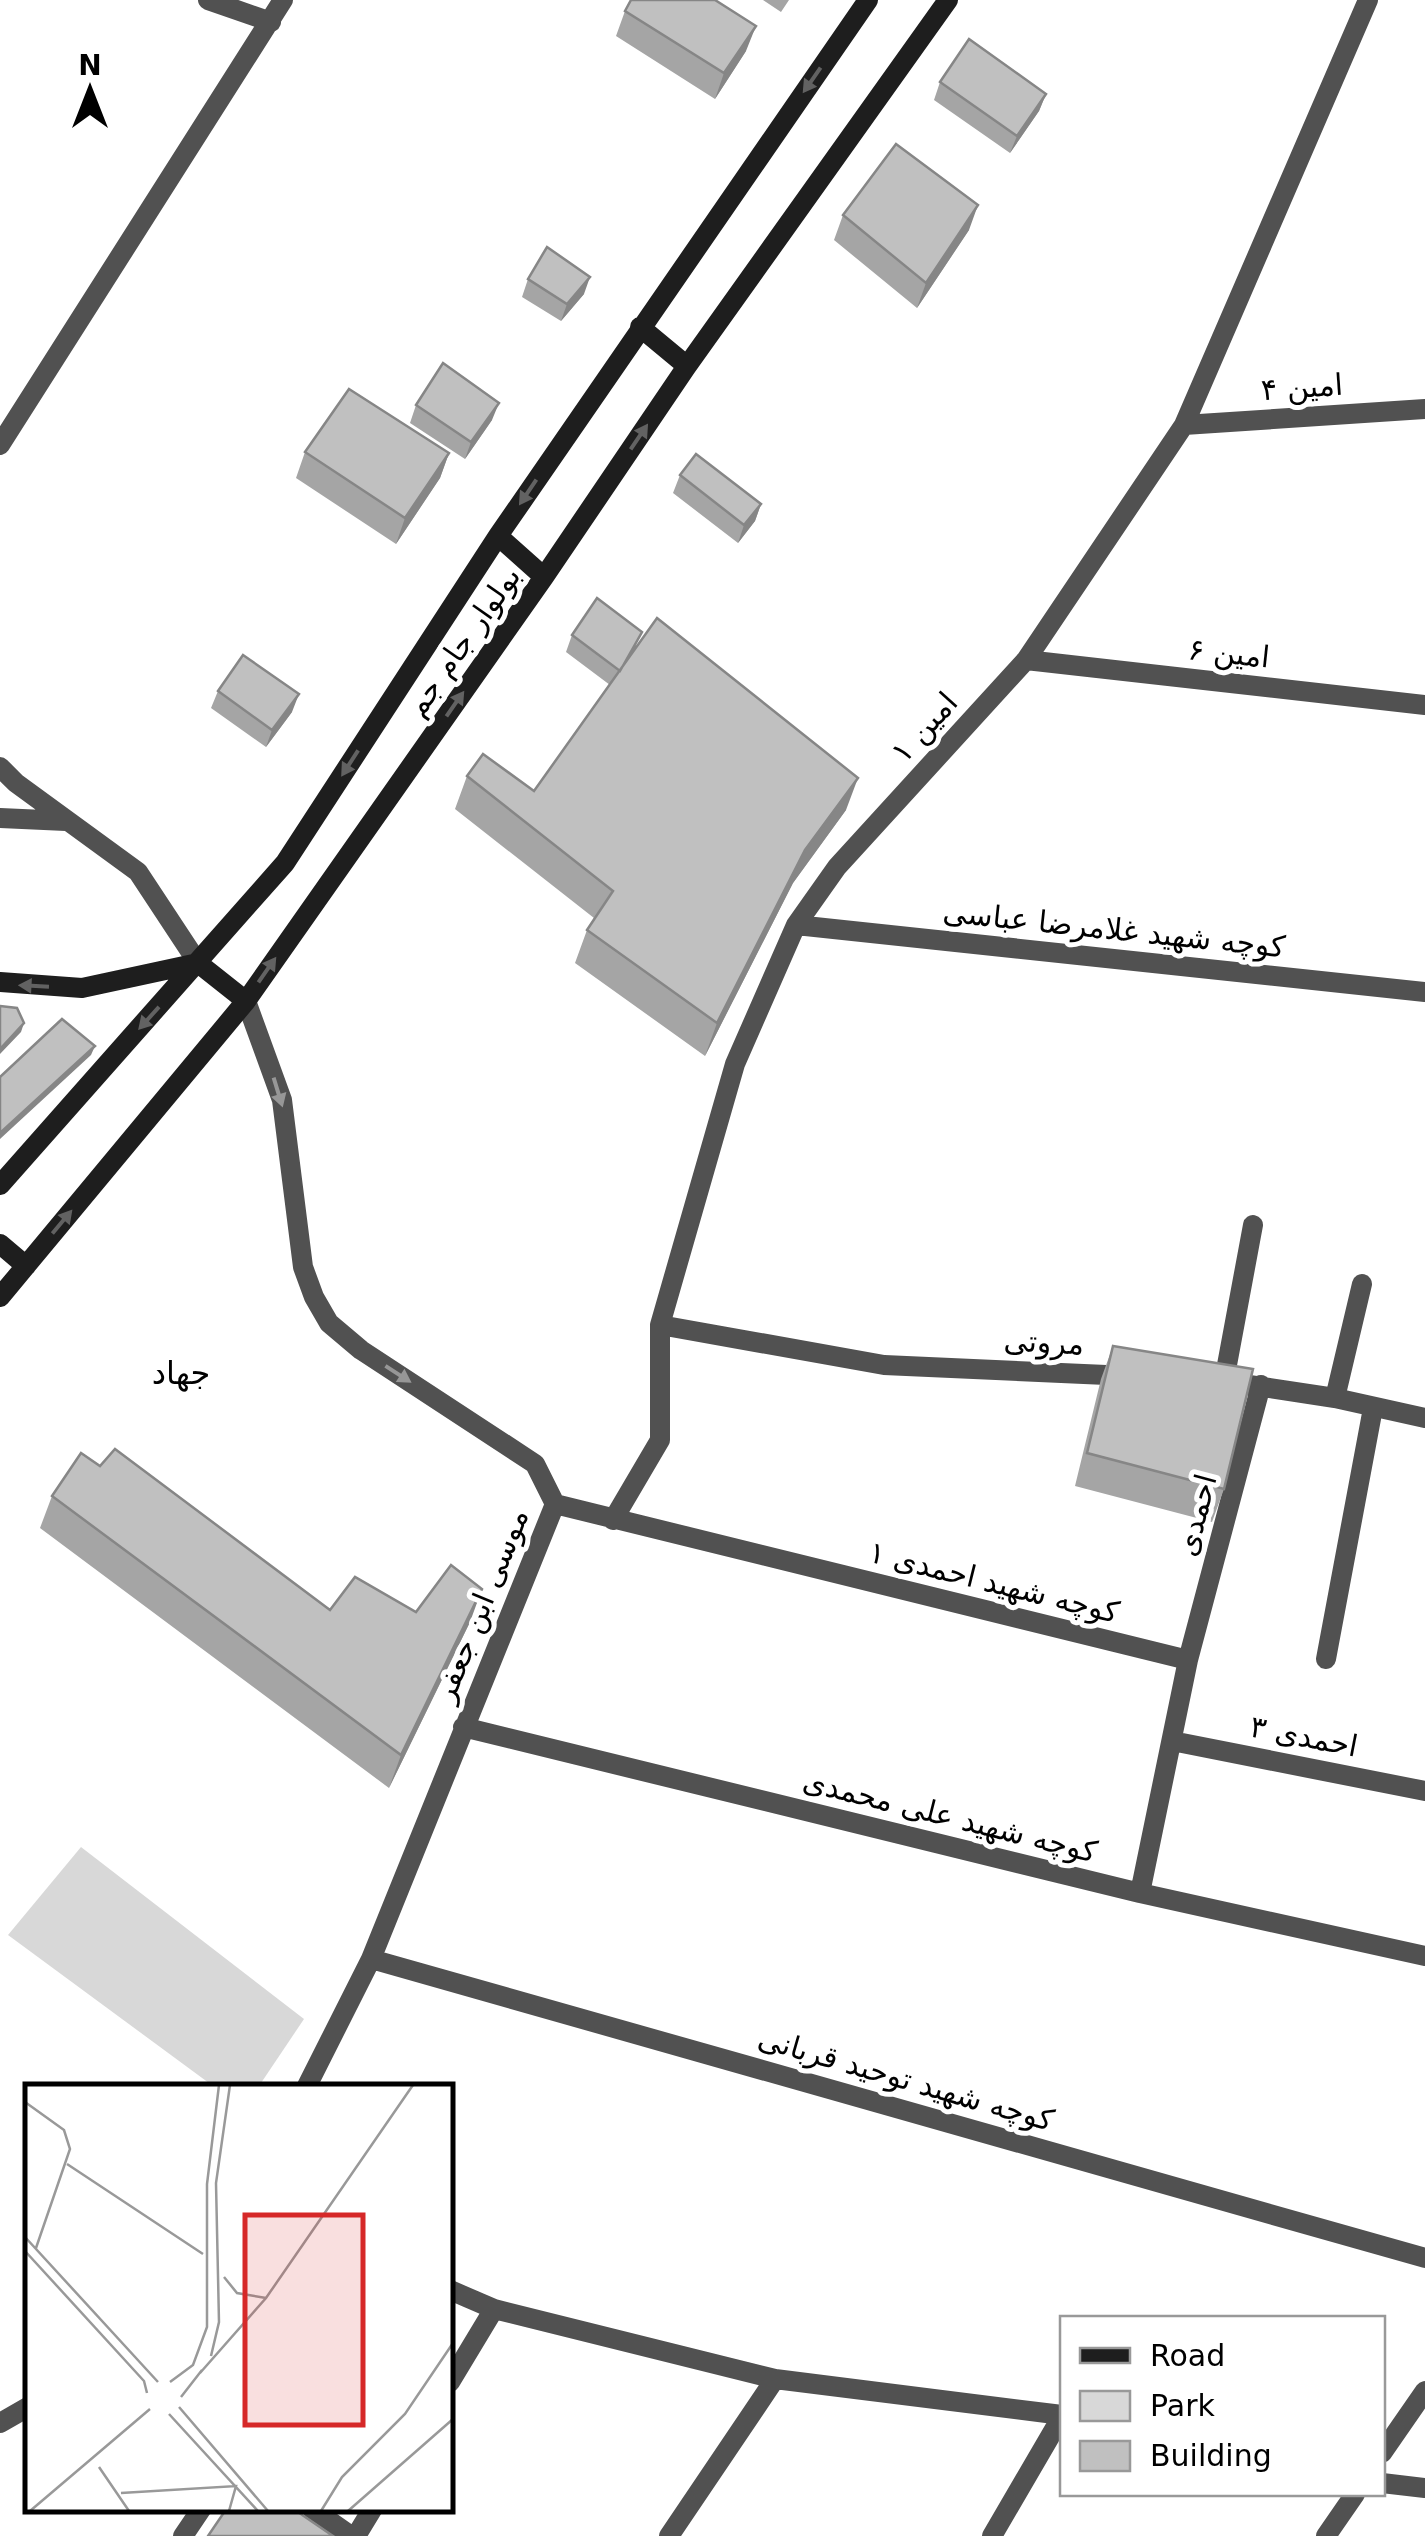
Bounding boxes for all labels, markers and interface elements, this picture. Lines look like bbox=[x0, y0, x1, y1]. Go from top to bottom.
north arrow bbox=[40, 40, 140, 140]
text: N bbox=[78, 49, 102, 82]
one-way arrow bbox=[803, 67, 822, 93]
street label: امین ۴ bbox=[1260, 367, 1344, 407]
one-way arrow bbox=[629, 423, 648, 450]
one-way arrow bbox=[520, 478, 538, 505]
street label: بولوار جام جم bbox=[398, 559, 528, 723]
street label: امین ۶ bbox=[1186, 631, 1272, 675]
street label: امین ۱ bbox=[884, 685, 964, 769]
one-way arrow bbox=[445, 691, 464, 718]
one-way arrow bbox=[341, 750, 360, 777]
street label: کوچه شهید غلامرضا عباسی bbox=[941, 894, 1288, 965]
one-way arrow bbox=[257, 957, 276, 983]
one-way arrow bbox=[17, 978, 49, 994]
one-way arrow bbox=[138, 1006, 161, 1030]
one-way arrow bbox=[271, 1078, 286, 1108]
one-way arrow bbox=[51, 1209, 72, 1234]
street label: مروتی bbox=[1003, 1322, 1085, 1363]
district label: جهاد bbox=[152, 1354, 210, 1392]
one-way arrow bbox=[385, 1365, 412, 1383]
street label: احمدی bbox=[1168, 1470, 1224, 1560]
street label: موسی ابن جعفر bbox=[426, 1503, 536, 1708]
street label: کوچه شهید احمدی ۱ bbox=[865, 1534, 1123, 1631]
street label: احمدی ۳ bbox=[1247, 1708, 1361, 1764]
street label: کوچه شهید علی محمدی bbox=[799, 1763, 1101, 1871]
street label: کوچه شهید توحید قربانی bbox=[754, 2020, 1058, 2139]
inset map bbox=[25, 2084, 452, 2511]
legend bbox=[1060, 2316, 1385, 2496]
text: Road bbox=[1150, 2338, 1225, 2373]
text: Park bbox=[1150, 2388, 1215, 2423]
text: Building bbox=[1150, 2438, 1272, 2473]

